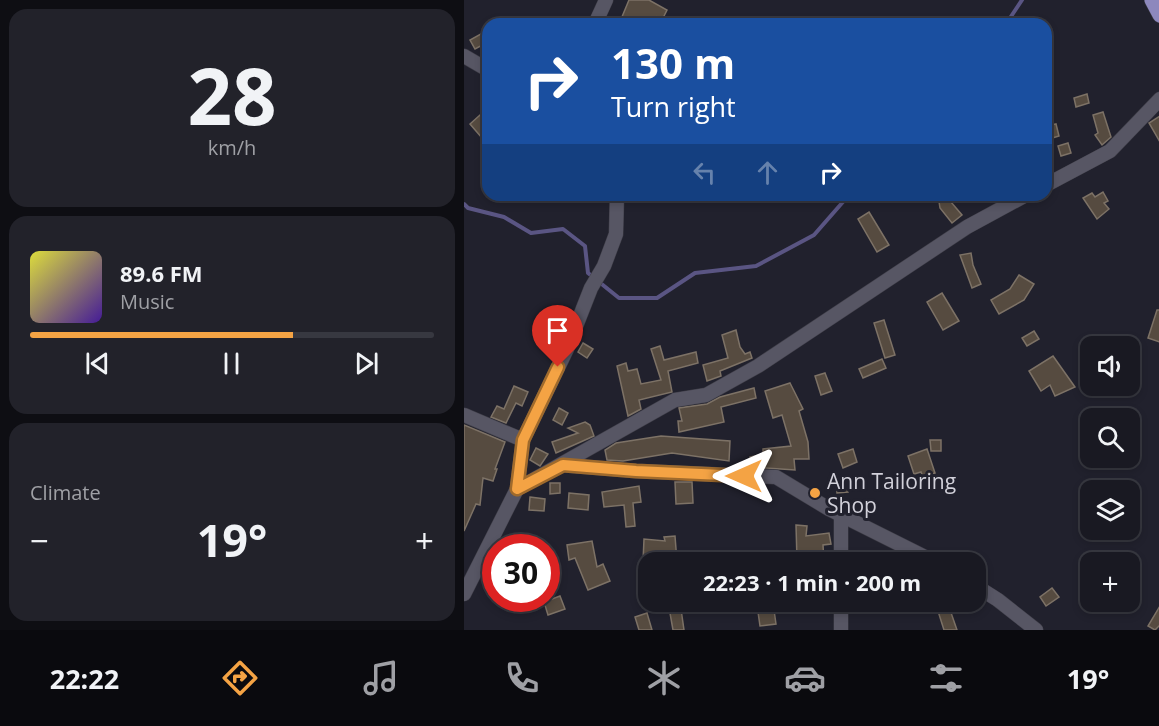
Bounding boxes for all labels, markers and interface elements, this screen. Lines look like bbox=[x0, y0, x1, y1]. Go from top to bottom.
text: 130 m bbox=[611, 34, 735, 91]
text: 28 bbox=[187, 42, 277, 148]
icon: right bbox=[512, 42, 590, 120]
text: Turn right bbox=[611, 88, 736, 125]
text: km/h bbox=[208, 134, 256, 161]
icon: left bbox=[688, 156, 721, 189]
icon: ahead bbox=[751, 156, 784, 189]
icon: right bbox=[814, 156, 847, 189]
text: 89.6 FM bbox=[120, 258, 203, 288]
text: Music bbox=[120, 288, 174, 315]
pin bbox=[532, 305, 583, 367]
icon: arrive bbox=[541, 314, 574, 347]
map controls bbox=[1080, 336, 1140, 612]
button: sound bbox=[1080, 336, 1140, 396]
icon: previous bbox=[81, 347, 114, 380]
icon: pause bbox=[215, 347, 248, 380]
icon: next bbox=[350, 347, 383, 380]
button: search bbox=[1080, 408, 1140, 468]
position arrow bbox=[712, 444, 776, 508]
place label: Ann Tailoring Shop bbox=[827, 467, 956, 519]
text: Climate bbox=[30, 479, 101, 506]
button: layers bbox=[1080, 480, 1140, 540]
marker: Ann Tailoring Shop bbox=[808, 486, 822, 500]
text: 19° bbox=[197, 509, 267, 570]
text: − bbox=[30, 518, 49, 563]
text: + bbox=[415, 518, 434, 563]
speed limit sign: 30 bbox=[482, 534, 560, 612]
button: + bbox=[1080, 552, 1140, 612]
text: 22:23 · 1 min · 200 m bbox=[703, 567, 921, 597]
icon: directions bbox=[219, 657, 261, 699]
icon: music bbox=[360, 657, 402, 699]
icon: phone bbox=[501, 657, 543, 699]
icon: climate bbox=[643, 657, 685, 699]
icon: car bbox=[784, 657, 826, 699]
icon: filters bbox=[925, 657, 967, 699]
text: 22:22 bbox=[50, 660, 119, 697]
text: 19° bbox=[1067, 660, 1109, 697]

